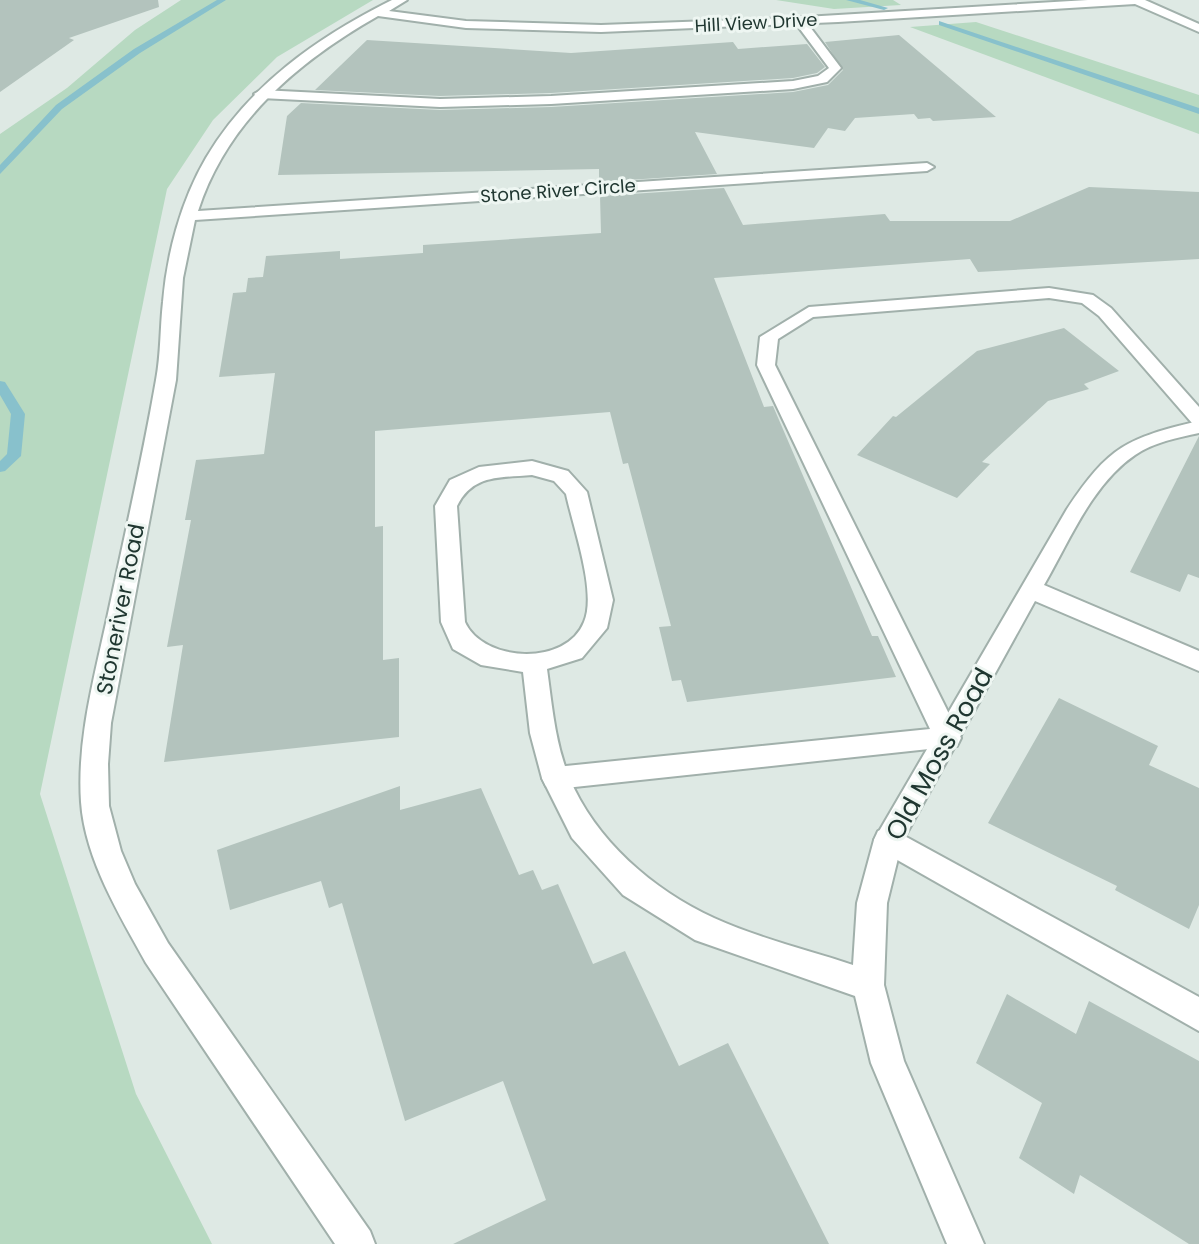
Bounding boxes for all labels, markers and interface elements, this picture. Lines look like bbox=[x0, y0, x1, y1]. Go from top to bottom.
street label: Hill View Drive bbox=[694, 7, 818, 38]
street label: Stone River Circle bbox=[479, 173, 637, 208]
street label: Stoneriver Road bbox=[89, 521, 152, 697]
street label: Old Moss Road bbox=[877, 661, 1001, 847]

